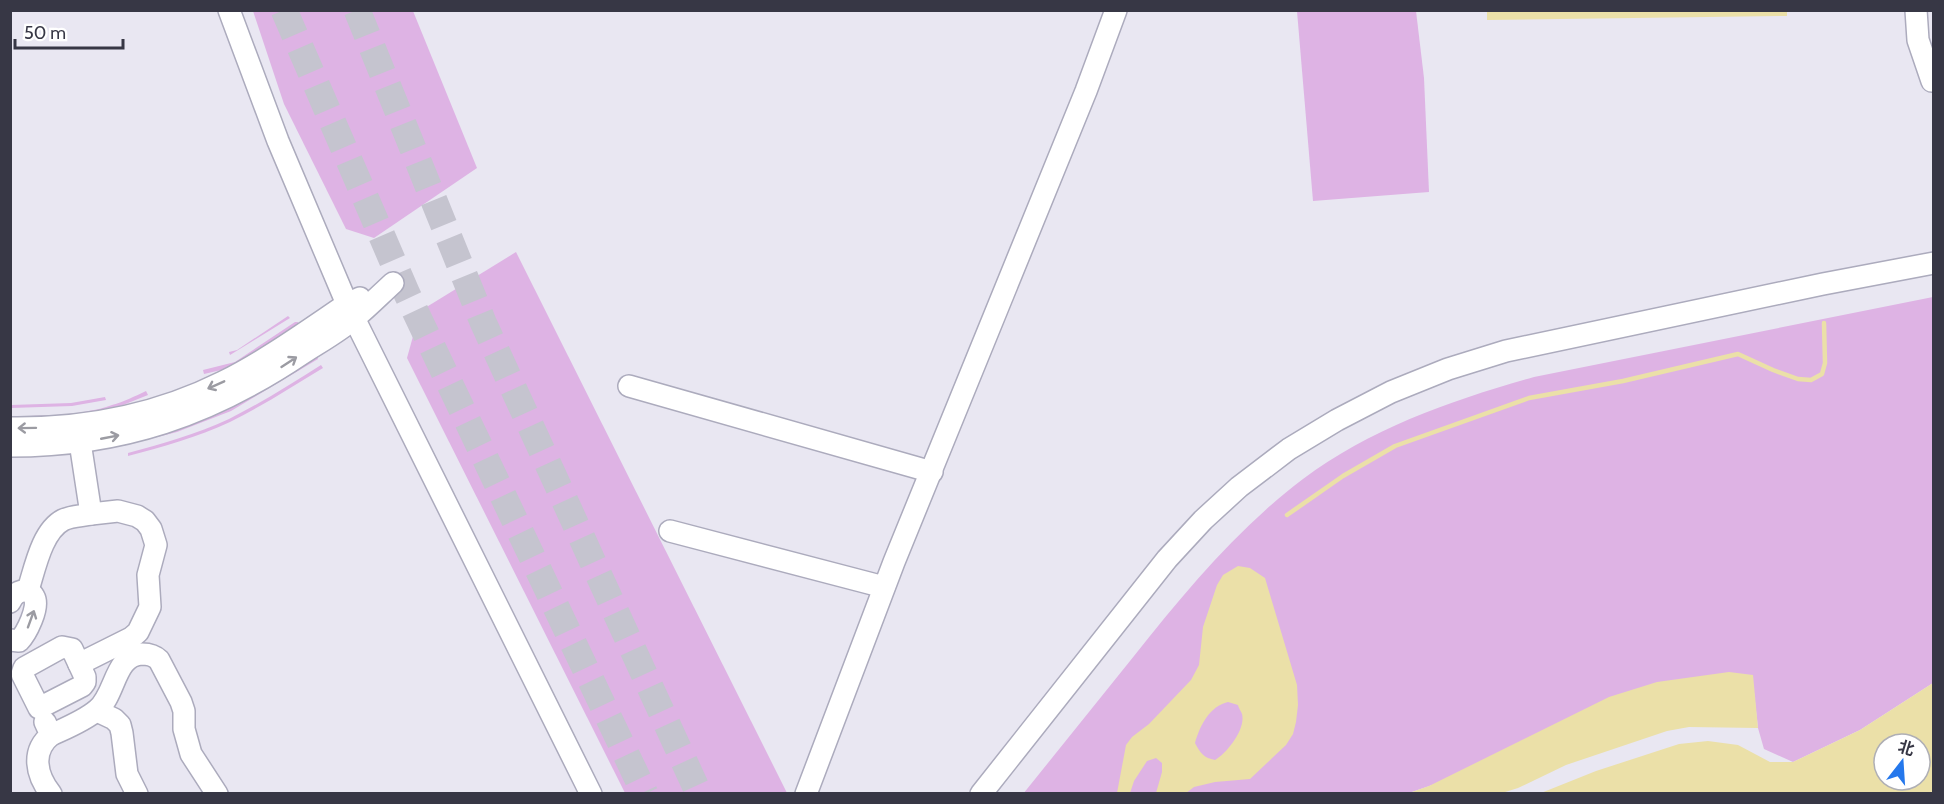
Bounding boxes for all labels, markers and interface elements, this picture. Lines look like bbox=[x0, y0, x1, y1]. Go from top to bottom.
scale bar bbox=[15, 12, 123, 50]
text: 50 m bbox=[24, 22, 66, 44]
one-way arrow bbox=[280, 356, 297, 368]
one-way arrow bbox=[207, 380, 225, 392]
one-way arrow bbox=[18, 422, 38, 434]
one-way arrow bbox=[100, 431, 120, 442]
one-way arrow bbox=[26, 611, 37, 629]
north arrow bbox=[1872, 732, 1932, 792]
text: 北 bbox=[1896, 737, 1917, 760]

